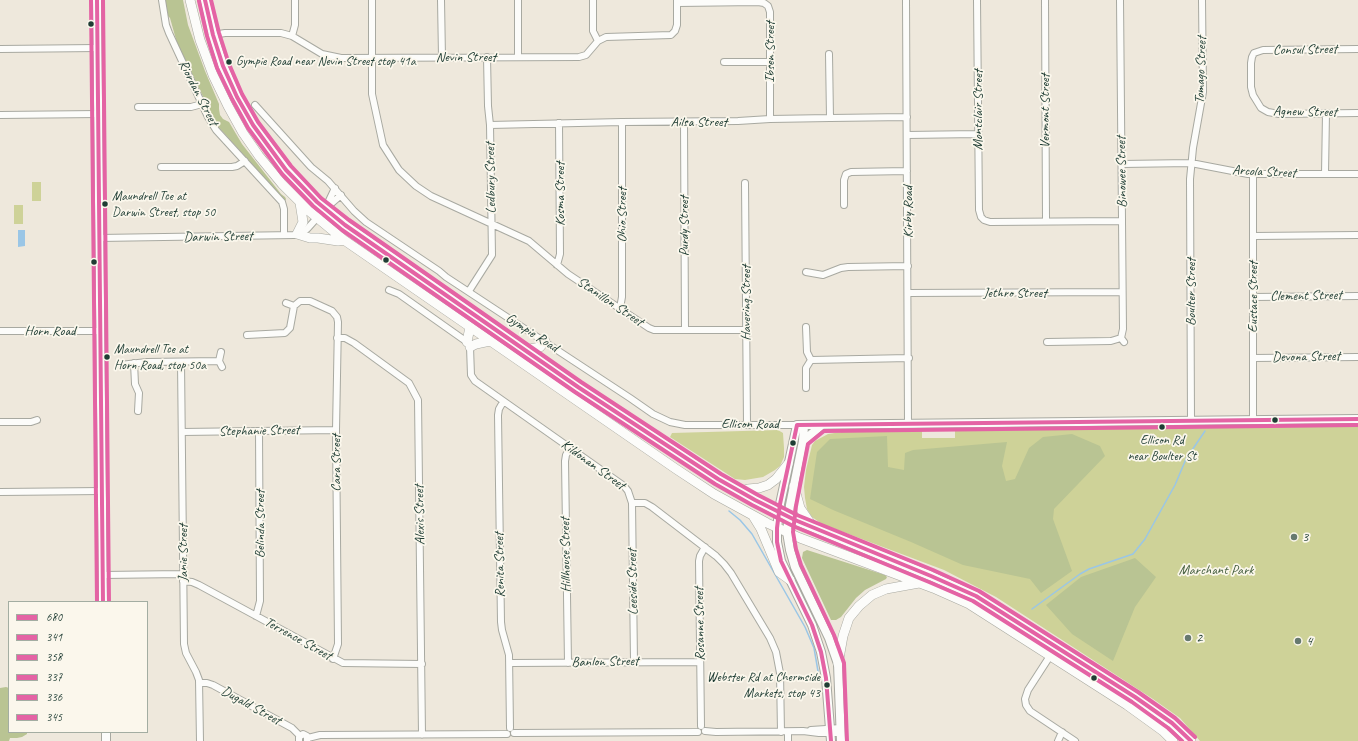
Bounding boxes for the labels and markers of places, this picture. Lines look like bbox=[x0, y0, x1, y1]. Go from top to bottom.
unlabelled marker bbox=[86, 19, 96, 29]
place label: Gympie Road near Nevin Street stop 41a bbox=[236, 54, 416, 70]
marker: Gympie Road near Nevin Street stop 41a bbox=[224, 57, 234, 67]
place label: Maundrell Tce at Darwin Street, stop 50 bbox=[112, 189, 215, 220]
marker: Maundrell Tce at Darwin Street, stop 50 bbox=[100, 199, 110, 209]
unlabelled marker bbox=[381, 255, 391, 265]
unlabelled marker bbox=[89, 257, 99, 267]
place label: Maundrell Tce at Horn Road, stop 50a bbox=[114, 342, 206, 373]
marker: Maundrell Tce at Horn Road, stop 50a bbox=[102, 352, 112, 362]
unlabelled marker bbox=[1270, 415, 1280, 425]
marker: Ellison Rd near Boulter St bbox=[1157, 422, 1167, 432]
place label: Ellison Rd near Boulter St bbox=[1128, 433, 1196, 464]
unlabelled marker bbox=[788, 438, 798, 448]
place label: 3 bbox=[1302, 529, 1308, 545]
marker: 3 bbox=[1289, 532, 1299, 542]
place label: 2 bbox=[1196, 630, 1202, 646]
marker: 2 bbox=[1183, 633, 1193, 643]
place label: 4 bbox=[1306, 633, 1312, 649]
marker: 4 bbox=[1293, 636, 1303, 646]
place label: Webster Rd at Chermside Markets, stop 43 bbox=[707, 670, 820, 701]
unlabelled marker bbox=[1089, 673, 1099, 683]
marker: Webster Rd at Chermside Markets, stop 43 bbox=[822, 680, 832, 690]

